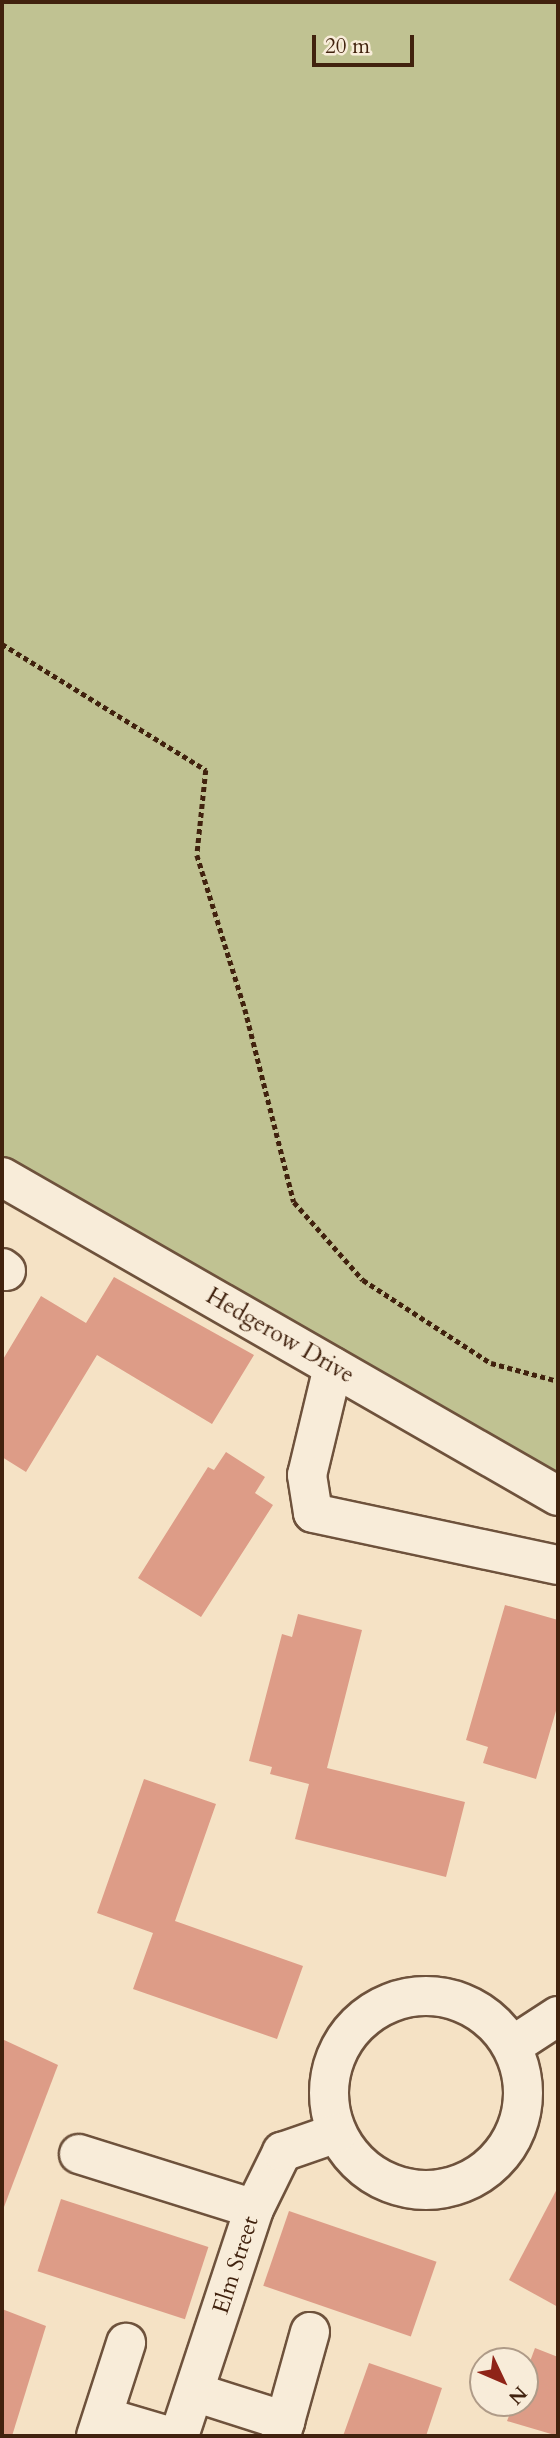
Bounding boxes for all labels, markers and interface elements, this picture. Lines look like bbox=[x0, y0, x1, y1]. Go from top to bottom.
scale bar bbox=[315, 21, 416, 65]
text: 20 m bbox=[325, 32, 370, 61]
street label: Hedgerow Drive bbox=[201, 1282, 359, 1390]
street label: Elm Street bbox=[207, 2213, 265, 2317]
north arrow bbox=[469, 2347, 539, 2417]
text: N bbox=[503, 2380, 533, 2410]

